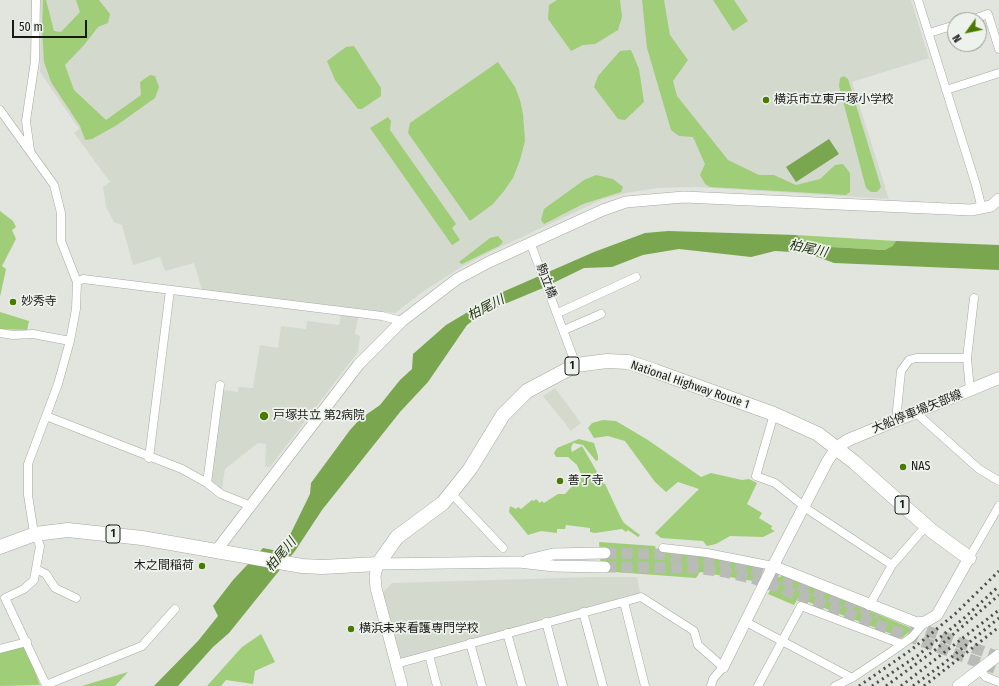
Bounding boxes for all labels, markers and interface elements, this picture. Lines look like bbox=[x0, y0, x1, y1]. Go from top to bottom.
scale bar bbox=[14, 12, 89, 38]
north arrow bbox=[947, 12, 987, 52]
text: 50 m bbox=[19, 20, 43, 34]
text: N bbox=[950, 32, 965, 45]
place label: 横浜市立東戸塚小学校 bbox=[774, 93, 894, 107]
marker: 横浜市立東戸塚小学校 bbox=[761, 95, 771, 105]
water label: 柏尾川 bbox=[787, 237, 829, 261]
street label: 駒立橋 bbox=[533, 262, 559, 300]
water label: 柏尾川 bbox=[465, 292, 507, 324]
place label: 妙秀寺 bbox=[21, 295, 57, 309]
marker: 妙秀寺 bbox=[8, 297, 18, 307]
road number: 1 bbox=[565, 357, 579, 375]
street label: National Highway Route 1 bbox=[629, 358, 751, 412]
street label: 大船停車場矢部線 bbox=[870, 387, 964, 437]
place label: 戸塚共立 第2病院 bbox=[273, 409, 365, 423]
marker: 戸塚共立 第2病院 bbox=[258, 410, 270, 422]
place label: NAS bbox=[911, 460, 931, 474]
marker: NAS bbox=[898, 462, 908, 472]
place label: 善了寺 bbox=[568, 474, 604, 488]
marker: 善了寺 bbox=[555, 476, 565, 486]
road number: 1 bbox=[895, 496, 909, 514]
road number: 1 bbox=[106, 525, 120, 543]
water label: 柏尾川 bbox=[262, 535, 300, 575]
place label: 木之間稲荷 bbox=[134, 559, 194, 573]
marker: 木之間稲荷 bbox=[197, 561, 207, 571]
place label: 横浜未来看護専門学校 bbox=[359, 622, 479, 636]
marker: 横浜未来看護専門学校 bbox=[346, 624, 356, 634]

